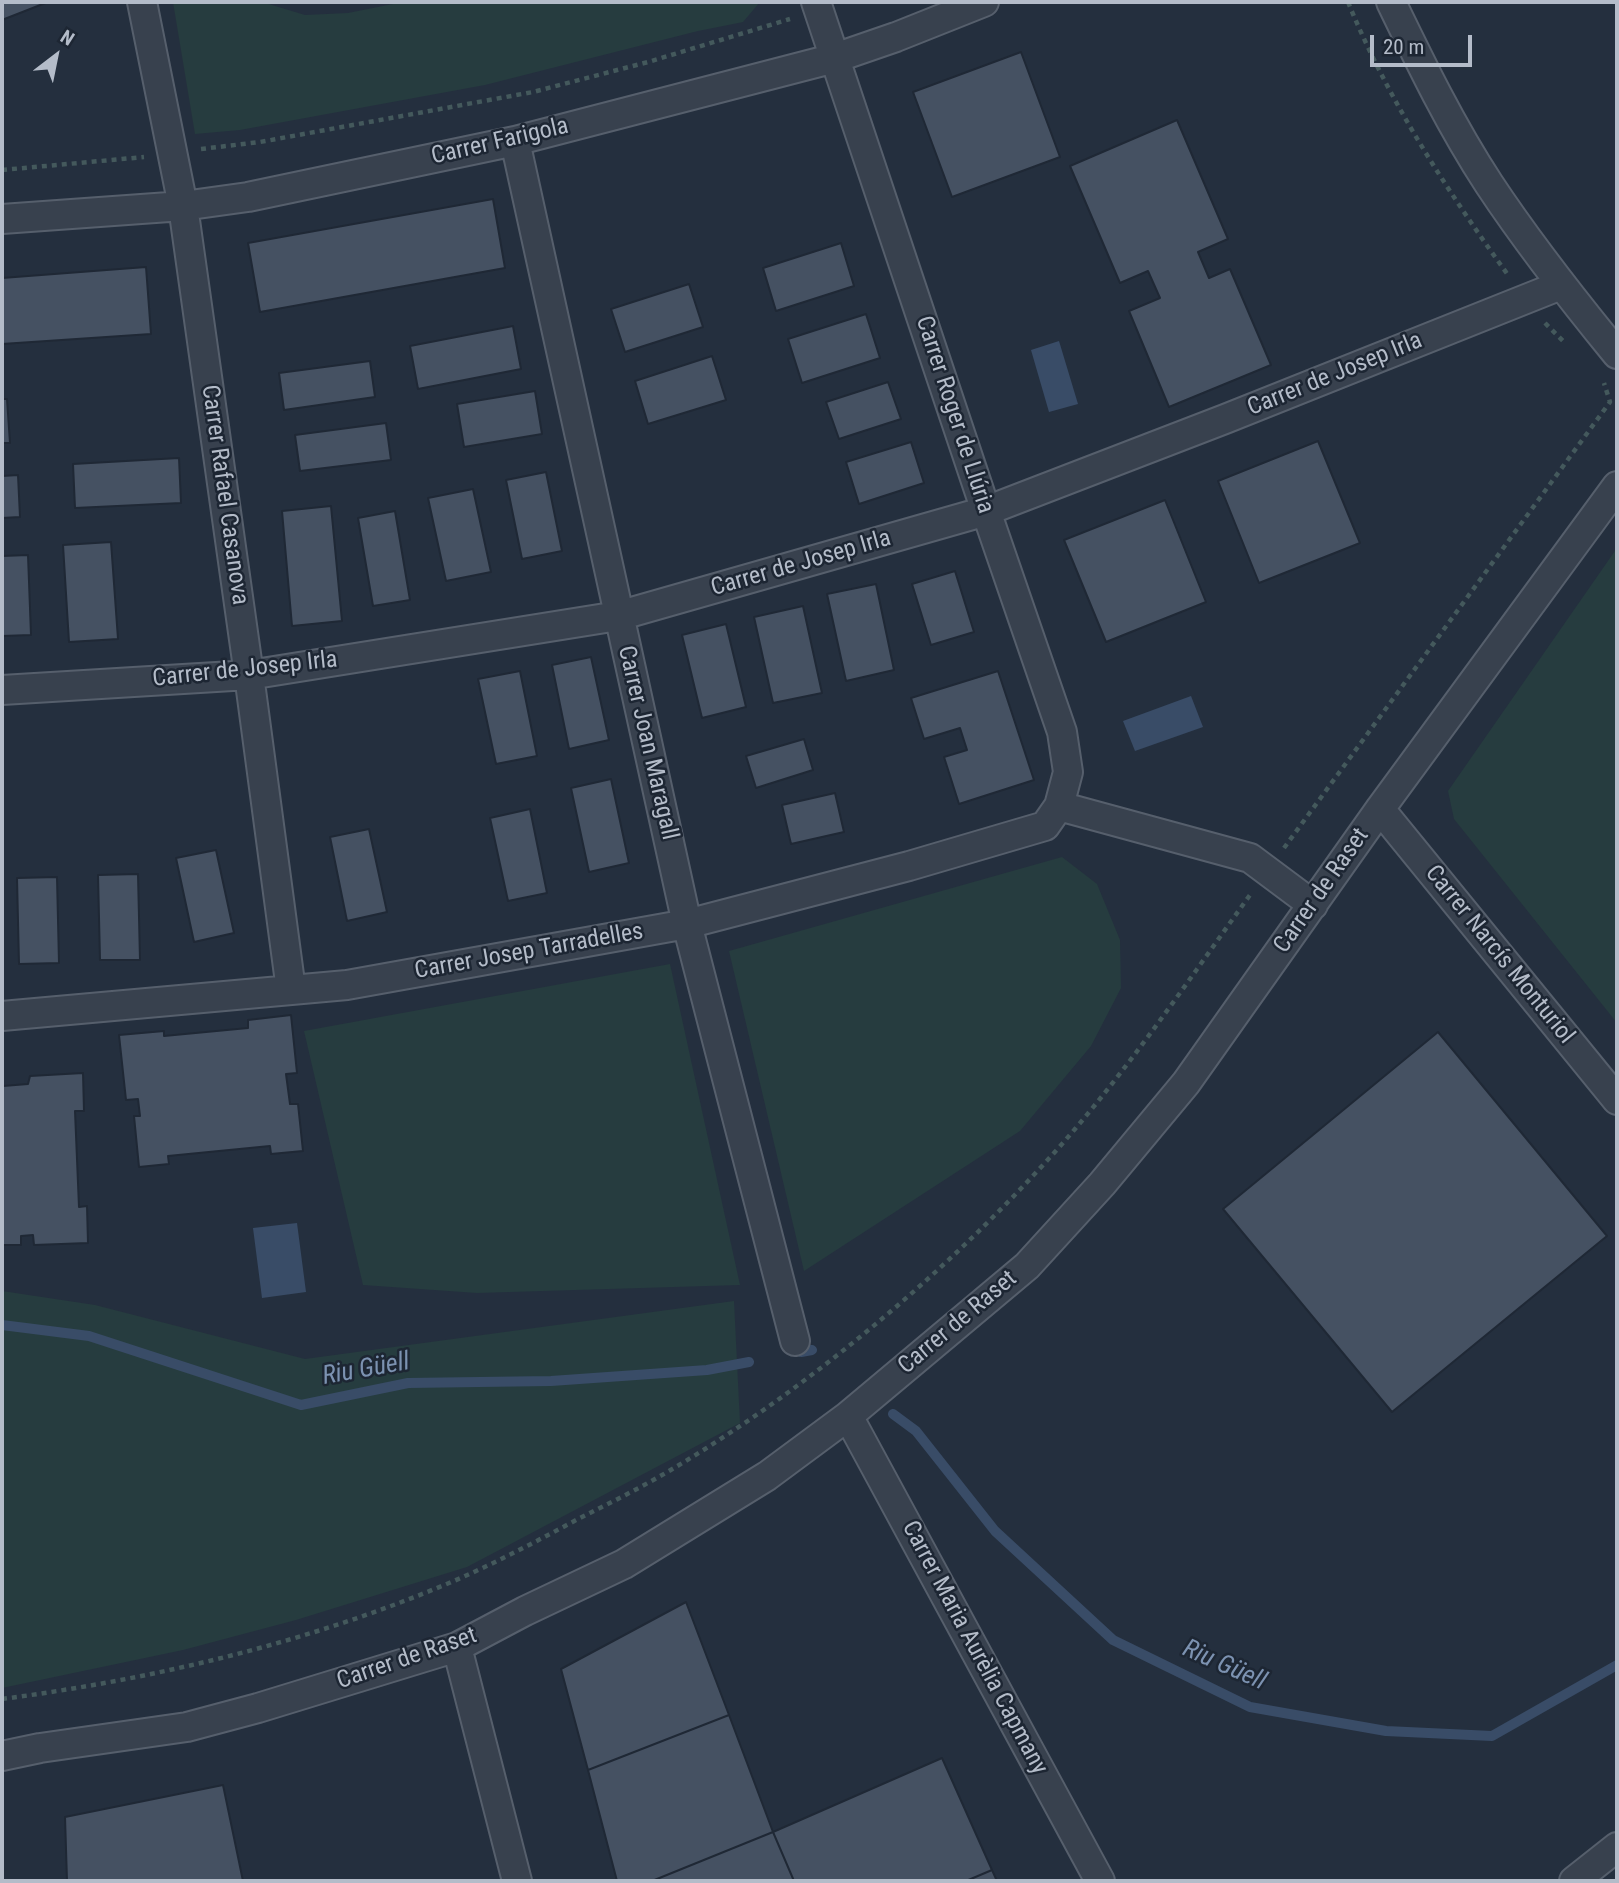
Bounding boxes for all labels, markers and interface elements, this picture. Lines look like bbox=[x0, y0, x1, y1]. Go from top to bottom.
north arrow bbox=[21, 21, 91, 91]
scale bar bbox=[1374, 21, 1476, 65]
text: N bbox=[56, 25, 78, 51]
text: 20 m bbox=[1383, 35, 1424, 59]
street label: Carrer Farigola bbox=[429, 112, 571, 172]
street label: Carrer Roger de Llúria bbox=[909, 313, 999, 517]
street label: Carrer de Josep Irla bbox=[1243, 327, 1427, 423]
street label: Carrer Rafael Casanova bbox=[194, 383, 254, 607]
street label: Carrer de Josep Irla bbox=[708, 525, 894, 603]
street label: Carrer Joan Maragall bbox=[611, 643, 683, 843]
street label: Carrer de Josep Irla bbox=[151, 646, 339, 694]
street label: Carrer de Raset bbox=[1268, 823, 1376, 959]
street label: Carrer Narcís Monturiol bbox=[1418, 860, 1580, 1050]
street label: Carrer Josep Tarradelles bbox=[413, 918, 645, 986]
street label: Carrer de Raset bbox=[893, 1265, 1023, 1381]
water label: Riu Güell bbox=[320, 1347, 412, 1393]
street label: Carrer Maria Aurèlia Capmany bbox=[895, 1516, 1053, 1780]
street label: Carrer de Raset bbox=[333, 1622, 481, 1696]
water label: Riu Güell bbox=[1178, 1634, 1270, 1698]

